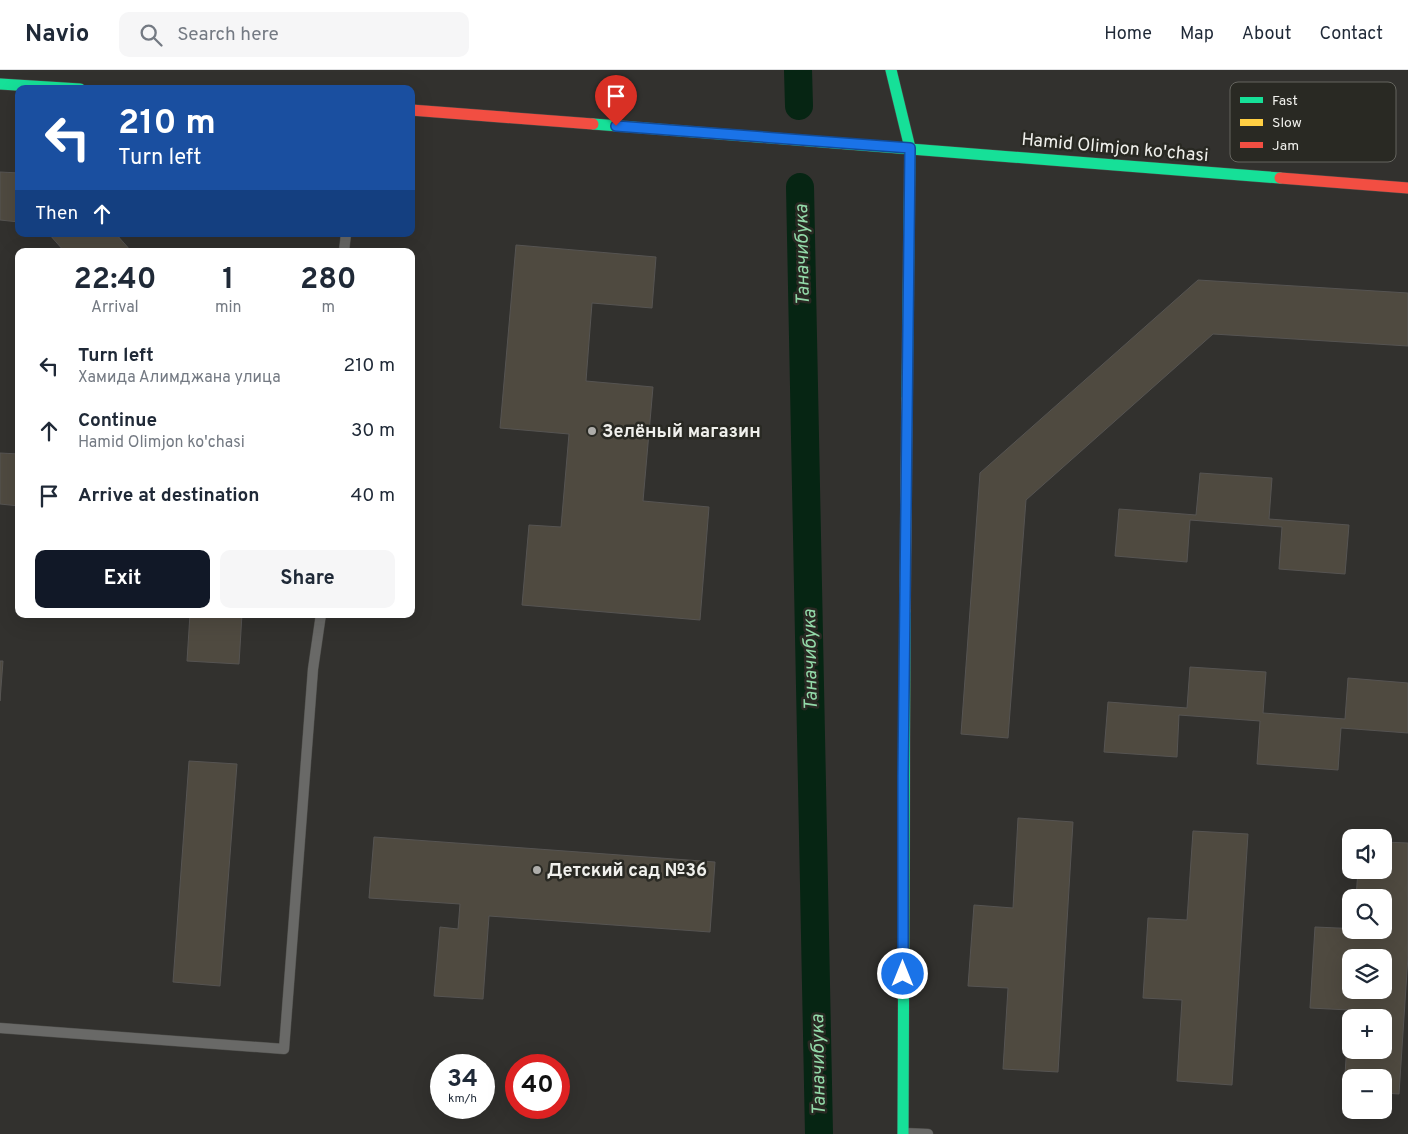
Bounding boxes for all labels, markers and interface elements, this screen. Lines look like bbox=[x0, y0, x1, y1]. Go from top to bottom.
search box bbox=[119, 12, 469, 57]
text: Navio bbox=[25, 20, 89, 50]
icon: search bbox=[137, 21, 165, 49]
text: Search here bbox=[177, 23, 279, 47]
text: Home bbox=[1104, 23, 1152, 46]
text: Map bbox=[1180, 23, 1214, 46]
text: About bbox=[1242, 23, 1291, 46]
text: Contact bbox=[1319, 23, 1383, 46]
pin bbox=[595, 75, 637, 126]
icon: arrive bbox=[602, 82, 630, 110]
legend bbox=[1230, 82, 1396, 162]
text: Fast bbox=[1272, 93, 1298, 110]
text: 210 m bbox=[118, 102, 216, 146]
icon: left bbox=[35, 105, 100, 170]
text: Slow bbox=[1272, 115, 1302, 132]
street label: Hamid Olimjon ko'chasi bbox=[1020, 129, 1209, 168]
text: Jam bbox=[1272, 138, 1299, 155]
text: Turn left bbox=[118, 145, 201, 172]
icon: ahead bbox=[88, 200, 116, 228]
text: Then bbox=[35, 202, 78, 226]
water label: Таначибука bbox=[790, 204, 816, 306]
text: 22:40 bbox=[73, 262, 156, 299]
text: 1 bbox=[222, 262, 234, 299]
text: 280 bbox=[300, 262, 357, 299]
text: Arrival bbox=[91, 298, 139, 318]
text: min bbox=[215, 298, 242, 318]
text: m bbox=[321, 298, 335, 318]
text: Turn left bbox=[78, 344, 154, 368]
icon: left bbox=[35, 352, 63, 380]
text: 210 m bbox=[344, 354, 395, 378]
text: Хамида Алимджана улица bbox=[78, 368, 281, 388]
text: Continue bbox=[78, 409, 157, 433]
icon: ahead bbox=[35, 417, 63, 445]
text: 30 m bbox=[351, 419, 395, 443]
place label: Зелёный магазин bbox=[602, 421, 761, 444]
marker: Зелёный магазин bbox=[586, 425, 598, 437]
text: Hamid Olimjon ko'chasi bbox=[78, 433, 245, 453]
icon: arrive bbox=[35, 482, 63, 510]
text: Arrive at destination bbox=[78, 484, 259, 508]
text: 40 m bbox=[350, 484, 395, 508]
button: Exit bbox=[35, 550, 210, 608]
button: Share bbox=[220, 550, 395, 608]
water label: Таначибука bbox=[798, 609, 824, 711]
map controls bbox=[1342, 829, 1392, 1119]
button: sound bbox=[1342, 829, 1392, 879]
place label: Детский сад №36 bbox=[547, 860, 707, 883]
marker: Детский сад №36 bbox=[531, 864, 543, 876]
button: search bbox=[1342, 889, 1392, 939]
position arrow bbox=[876, 947, 928, 999]
button: layers bbox=[1342, 949, 1392, 999]
button: + bbox=[1342, 1009, 1392, 1059]
water label: Таначибука bbox=[806, 1014, 832, 1116]
speed limit sign: 40 bbox=[505, 1054, 570, 1119]
text: 34 bbox=[447, 1064, 478, 1096]
button: − bbox=[1342, 1069, 1392, 1119]
text: km/h bbox=[448, 1091, 477, 1107]

